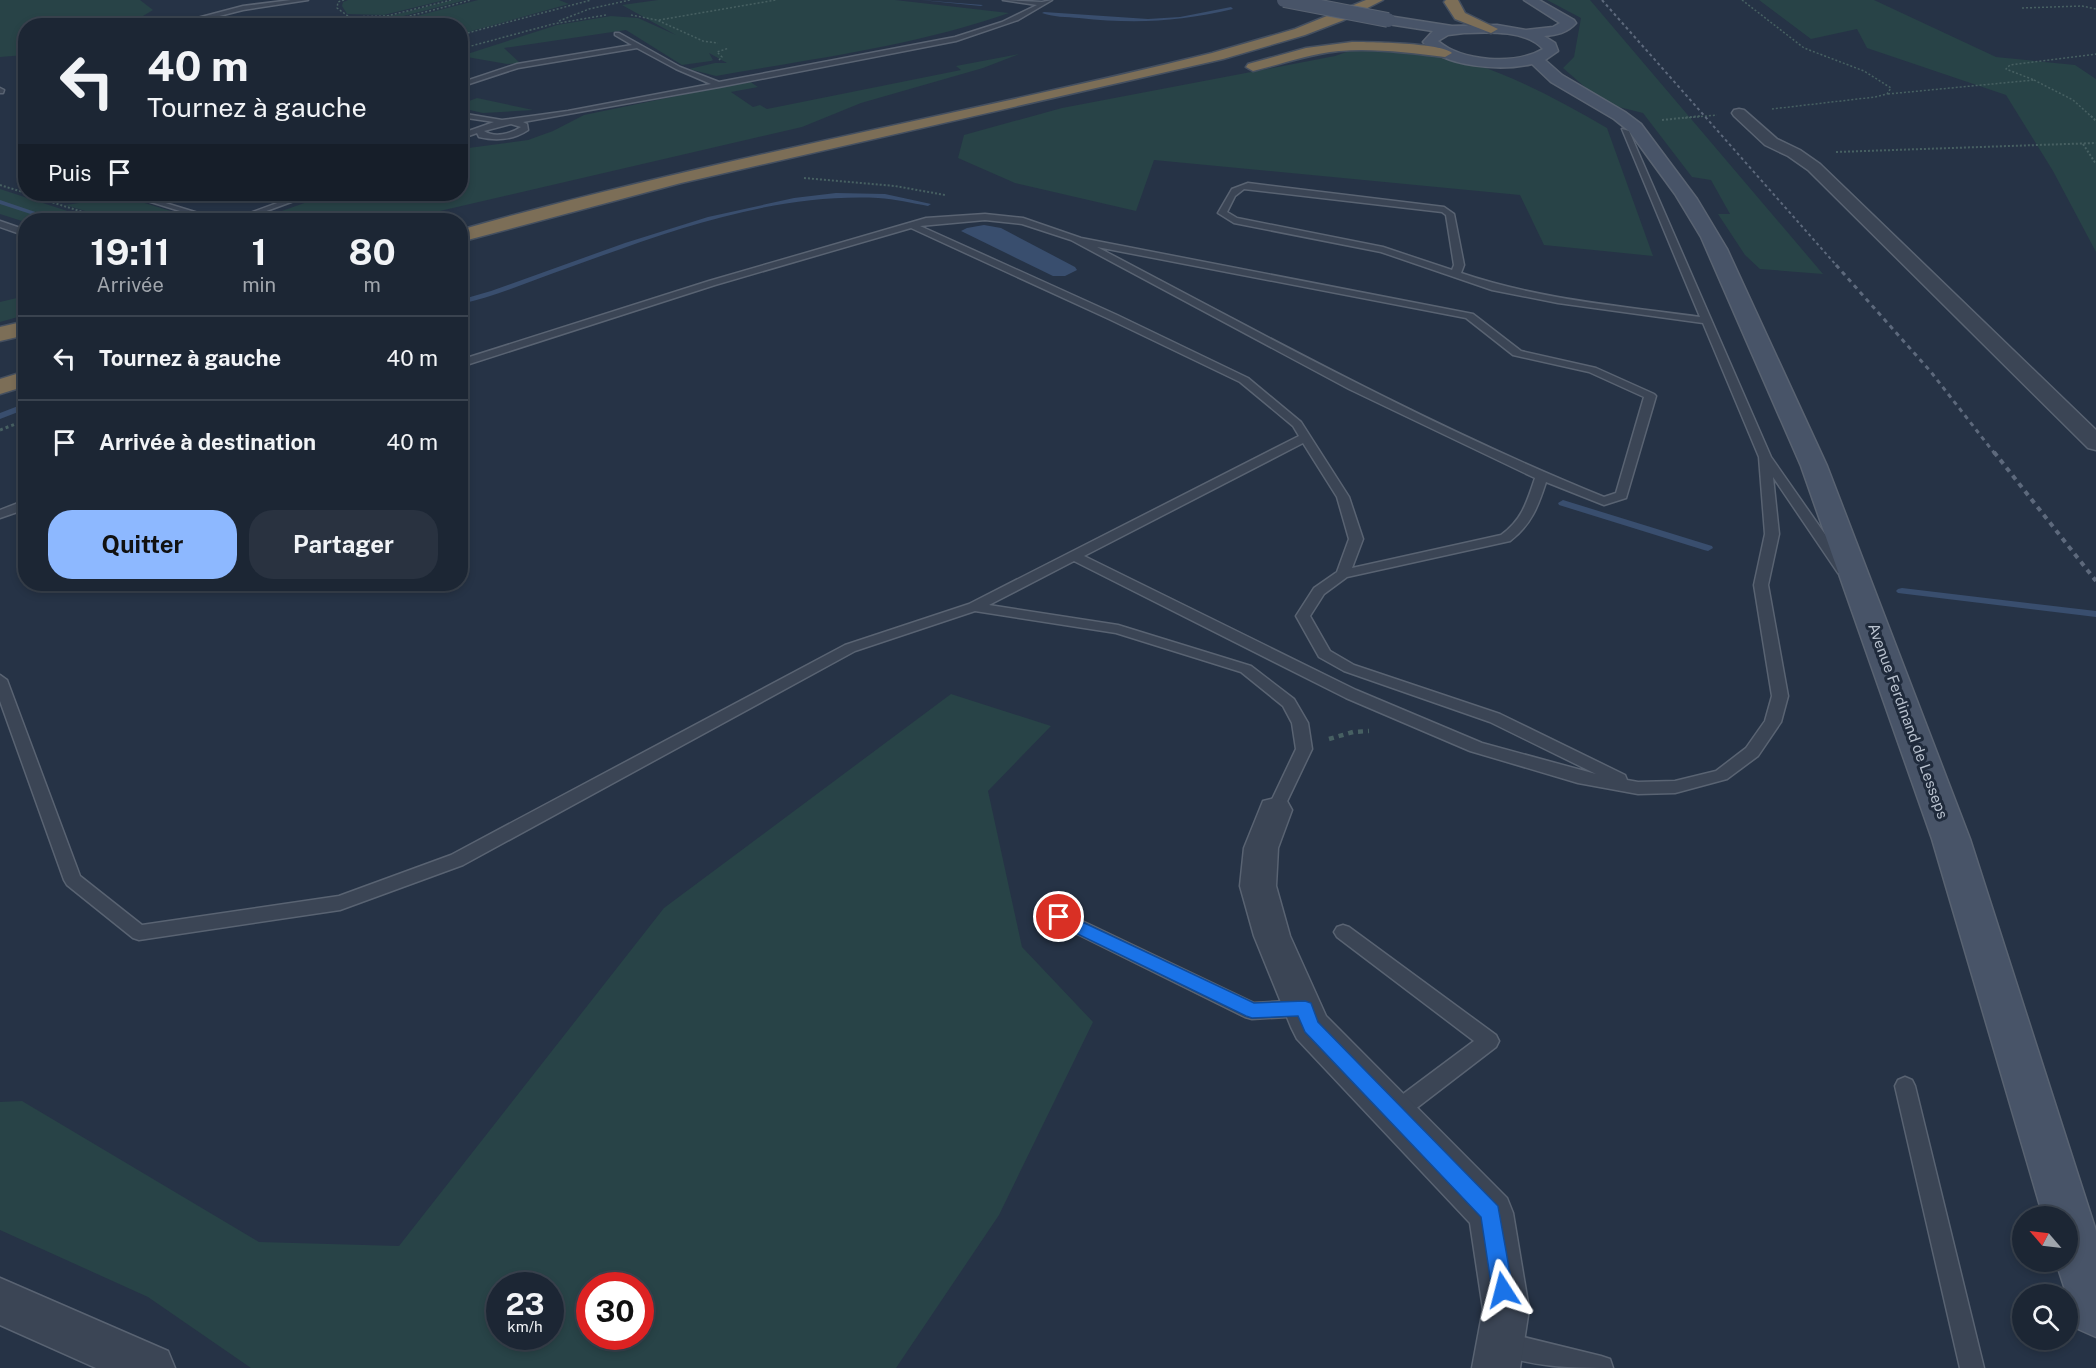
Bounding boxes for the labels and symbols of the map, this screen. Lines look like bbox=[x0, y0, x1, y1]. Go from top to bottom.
street label: Avenue Ferdinand de Lesseps bbox=[1865, 621, 1952, 821]
pin bbox=[1033, 891, 1084, 942]
north arrow bbox=[2012, 1206, 2078, 1272]
position arrow bbox=[1471, 1258, 1535, 1322]
speed limit sign: 30 bbox=[576, 1272, 654, 1350]

